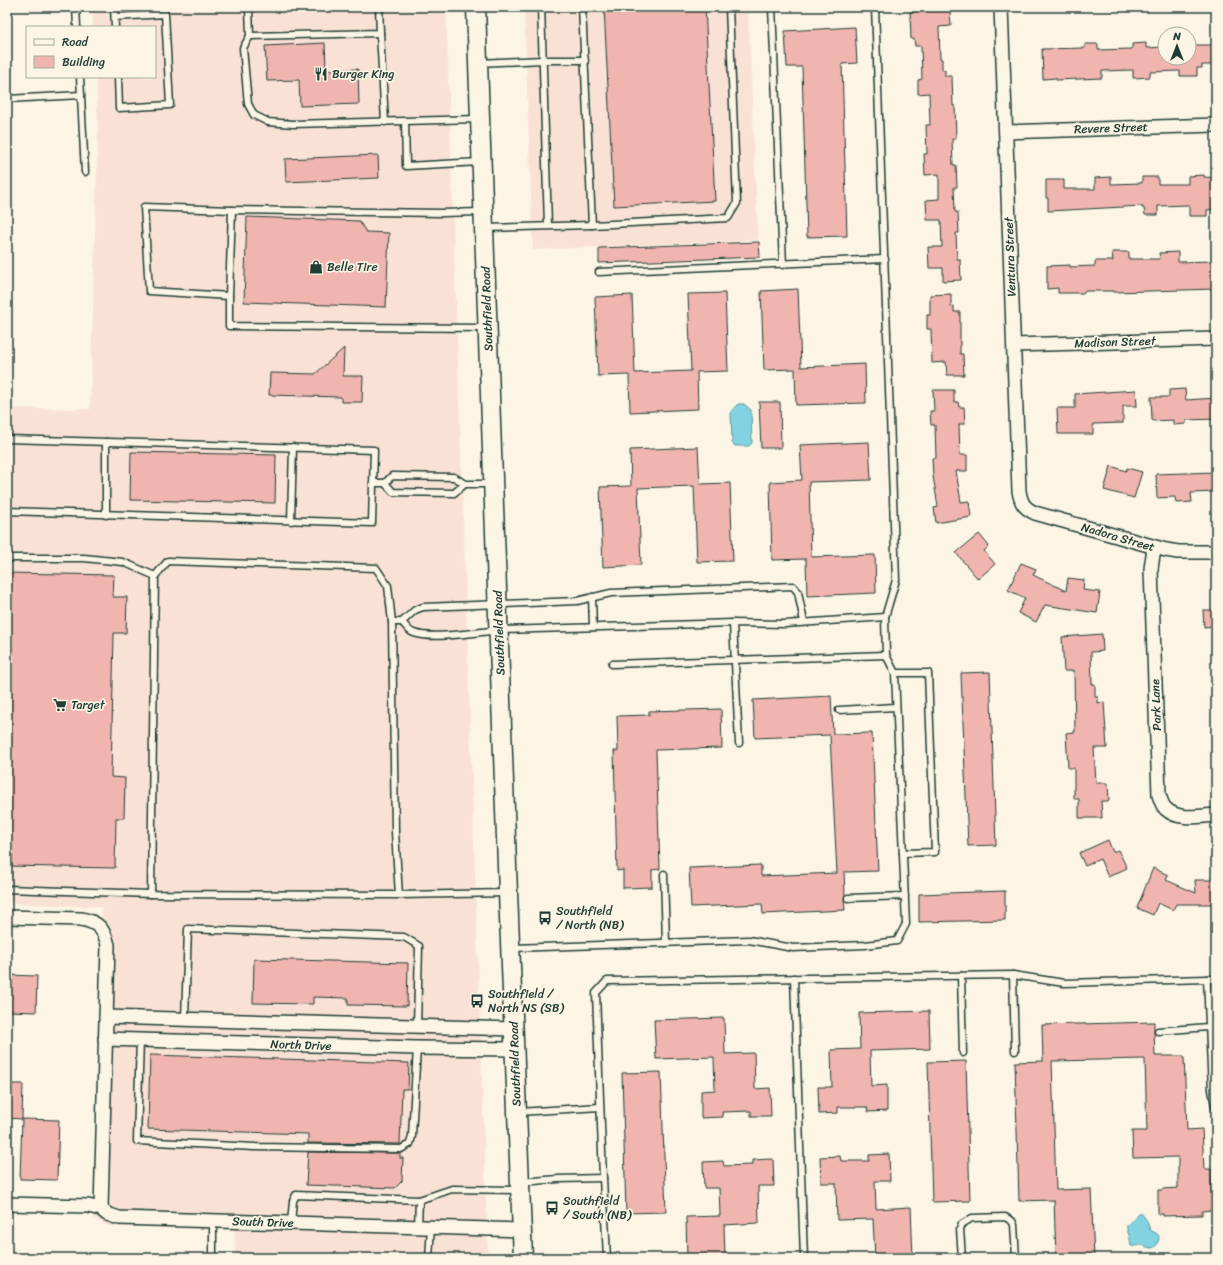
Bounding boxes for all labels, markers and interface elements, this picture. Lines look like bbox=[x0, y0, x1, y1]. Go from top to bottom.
legend bbox=[26, 26, 156, 78]
north arrow bbox=[1157, 26, 1197, 66]
text: N bbox=[1172, 27, 1181, 46]
text: Road bbox=[62, 31, 89, 53]
text: Building bbox=[62, 51, 105, 73]
place label: Burger King bbox=[332, 63, 394, 85]
restaurant icon: Burger King bbox=[313, 66, 329, 82]
street label: Revere Street bbox=[1074, 116, 1148, 140]
street label: Ventura Street bbox=[998, 216, 1022, 297]
place label: Belle Tire bbox=[327, 256, 378, 278]
shop icon: Belle Tire bbox=[308, 259, 324, 275]
street label: Southfield Road bbox=[475, 266, 499, 352]
street label: Madison Street bbox=[1074, 330, 1157, 354]
street label: Nadora Street bbox=[1079, 516, 1157, 558]
street label: Southfield Road bbox=[487, 590, 511, 676]
street label: Park Lane bbox=[1144, 679, 1168, 731]
place label: Target bbox=[71, 694, 106, 716]
supermarket icon: Target bbox=[52, 697, 68, 713]
place label: Southfield / North (NB) bbox=[556, 900, 624, 936]
bus stop icon: Southfield / North (NB) bbox=[537, 910, 553, 926]
place label: Southfield / North NS (SB) bbox=[488, 983, 564, 1019]
bus stop icon: Southfield / North NS (SB) bbox=[469, 993, 485, 1009]
street label: Southfield Road bbox=[503, 1021, 527, 1107]
street label: North Drive bbox=[270, 1033, 332, 1057]
place label: Southfield / South (NB) bbox=[563, 1190, 632, 1226]
bus stop icon: Southfield / South (NB) bbox=[544, 1200, 560, 1216]
street label: South Drive bbox=[232, 1210, 294, 1234]

